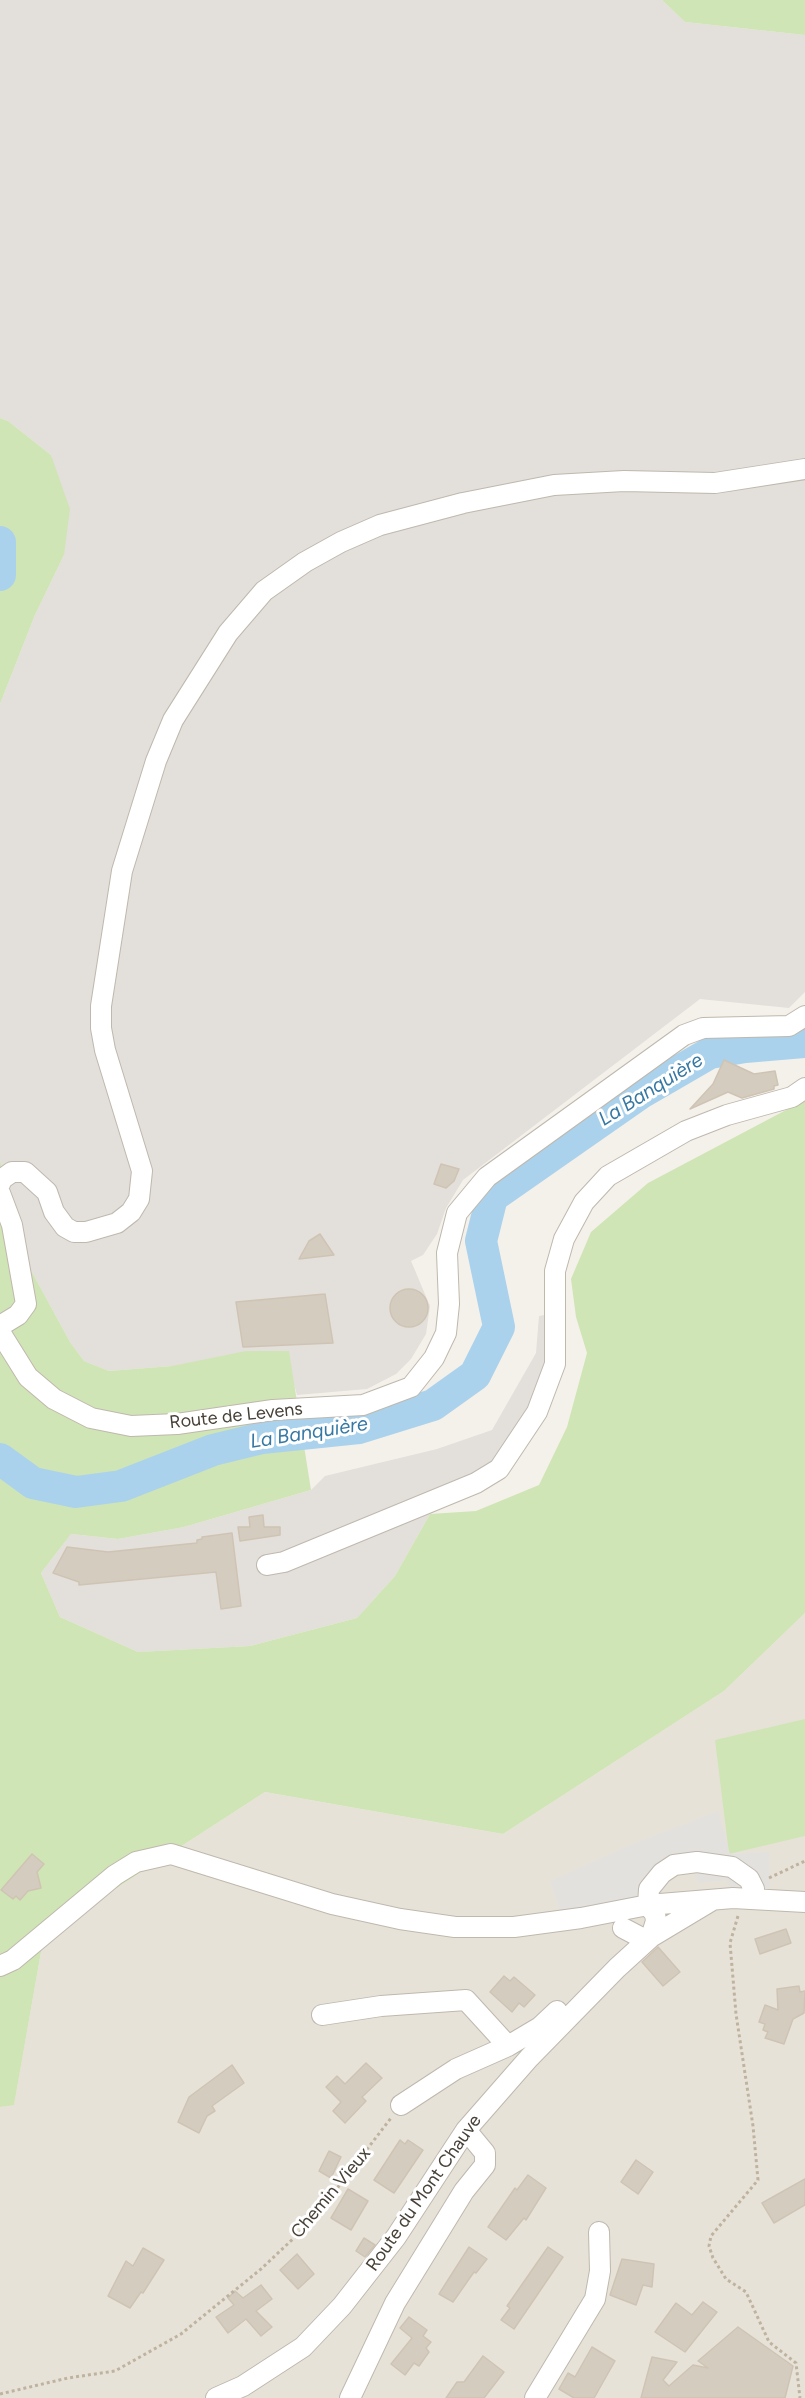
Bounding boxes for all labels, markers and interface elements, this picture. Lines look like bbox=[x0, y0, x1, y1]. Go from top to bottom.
water label: La Banquière bbox=[594, 1048, 708, 1132]
street label: Route de Levens bbox=[168, 1398, 304, 1434]
water label: La Banquière bbox=[249, 1412, 369, 1454]
street label: Route du Mont Chauve bbox=[362, 2111, 486, 2275]
street label: Chemin Vieux bbox=[287, 2143, 375, 2243]

